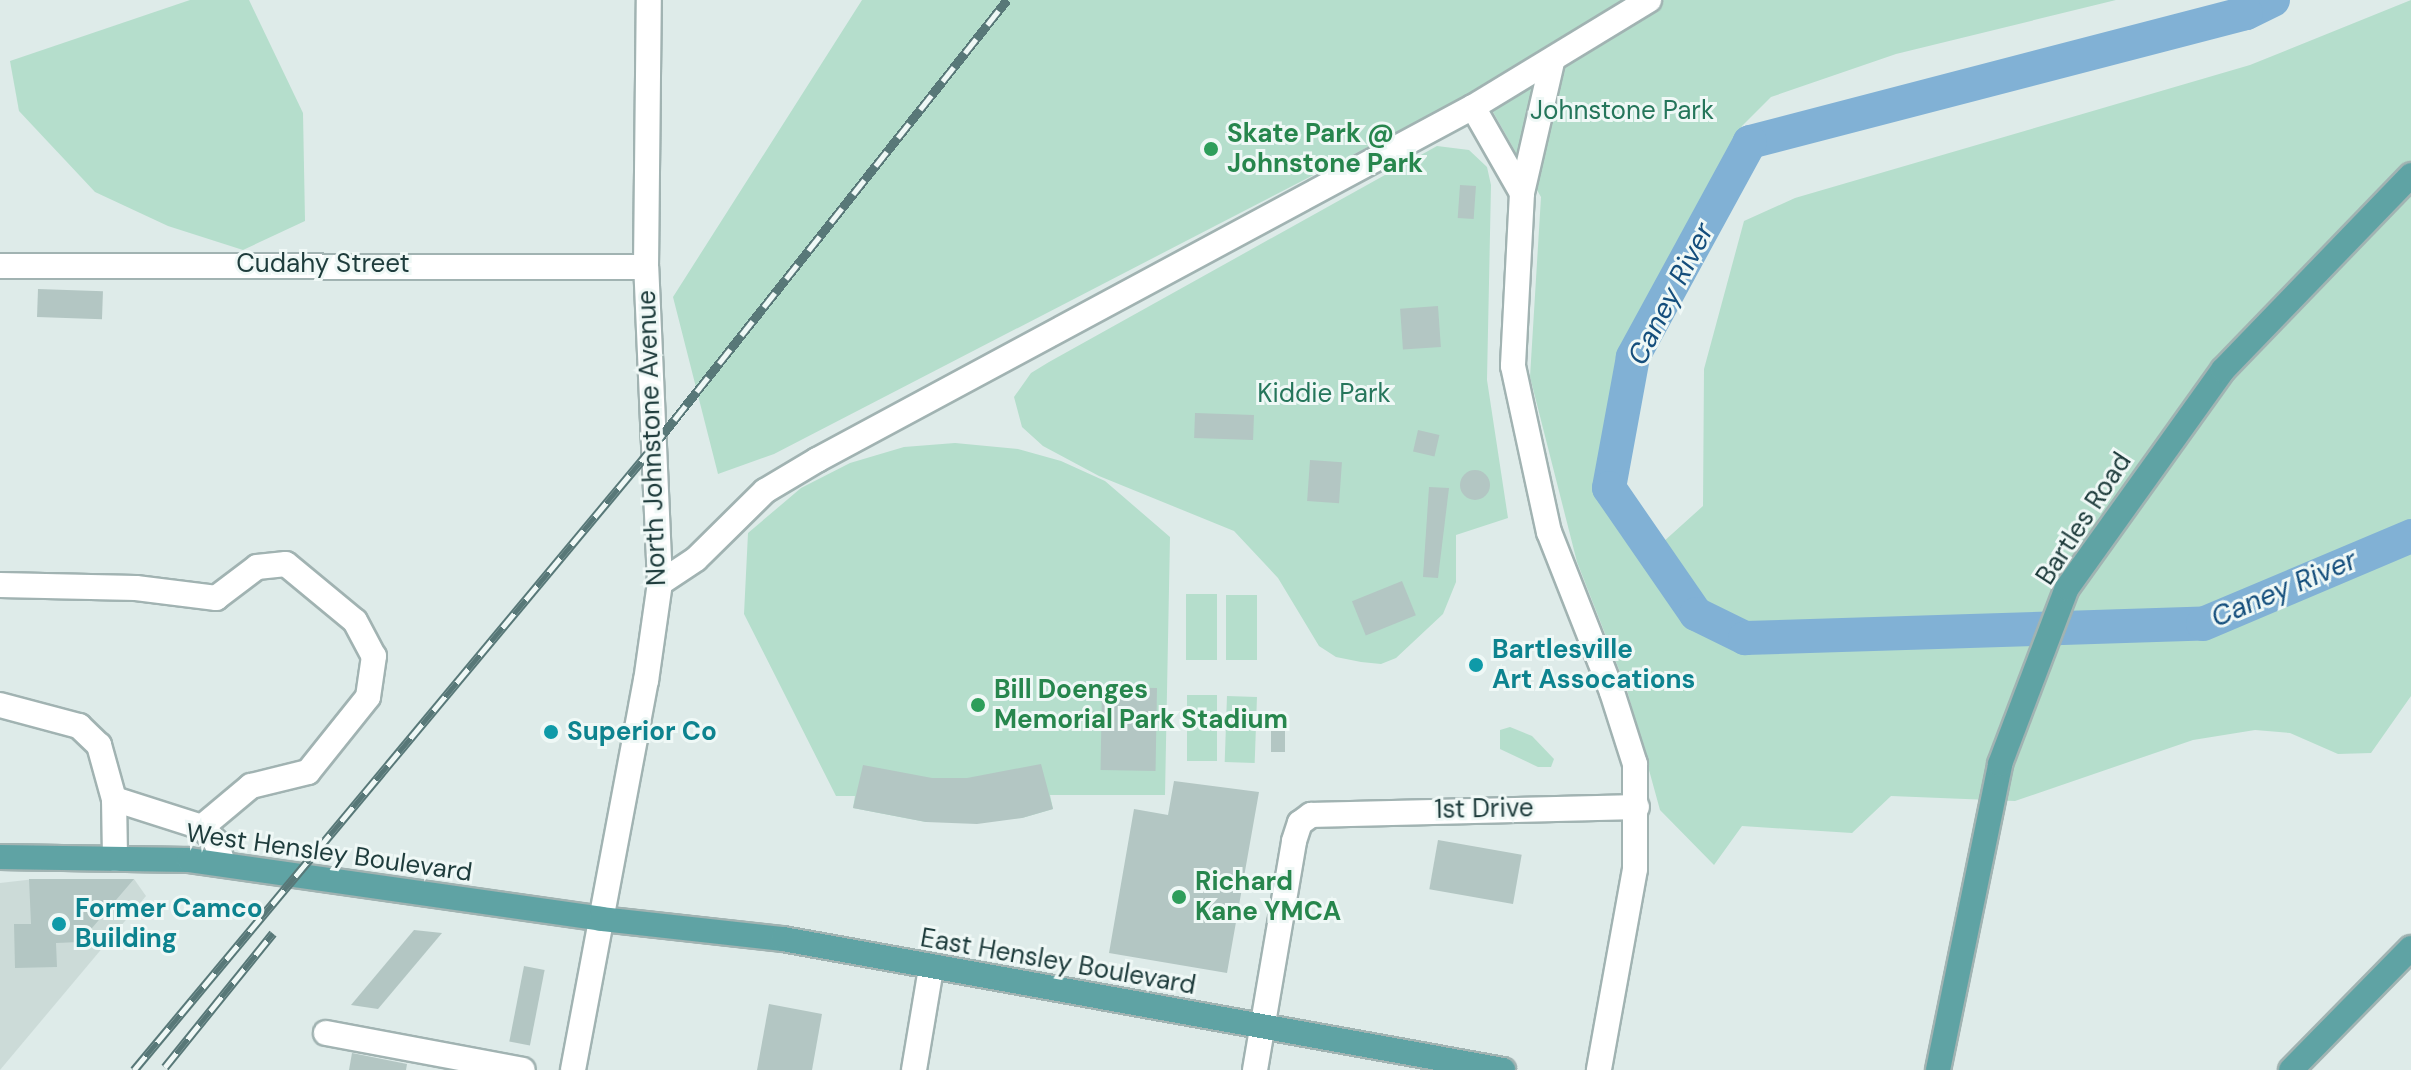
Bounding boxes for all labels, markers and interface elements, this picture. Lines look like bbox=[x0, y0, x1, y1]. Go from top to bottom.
park label: Johnstone Park bbox=[1530, 95, 1714, 127]
place label: Skate Park @ Johnstone Park bbox=[1227, 118, 1423, 180]
marker: Skate Park @ Johnstone Park bbox=[1202, 140, 1220, 158]
water label: Caney River bbox=[1621, 217, 1721, 371]
street label: Cudahy Street bbox=[236, 248, 410, 280]
street label: North Johnstone Avenue bbox=[631, 290, 673, 586]
park label: Kiddie Park bbox=[1257, 378, 1391, 410]
street label: Bartles Road bbox=[2030, 447, 2138, 591]
water label: Caney River bbox=[2206, 543, 2362, 635]
place label: Bartlesville Art Assocations bbox=[1492, 634, 1695, 696]
marker: Bartlesville Art Assocations bbox=[1467, 656, 1485, 674]
place label: Bill Doenges Memorial Park Stadium bbox=[994, 674, 1288, 736]
marker: Bill Doenges Memorial Park Stadium bbox=[969, 696, 987, 714]
place label: Superior Co bbox=[567, 716, 717, 748]
marker: Superior Co bbox=[542, 723, 560, 741]
street label: 1st Drive bbox=[1434, 793, 1534, 825]
street label: West Hensley Boulevard bbox=[184, 817, 474, 889]
place label: Richard Kane YMCA bbox=[1195, 866, 1341, 928]
marker: Richard Kane YMCA bbox=[1170, 888, 1188, 906]
place label: Former Camco Building bbox=[75, 893, 263, 954]
marker: Former Camco Building bbox=[50, 915, 68, 933]
street label: East Hensley Boulevard bbox=[918, 922, 1198, 1002]

